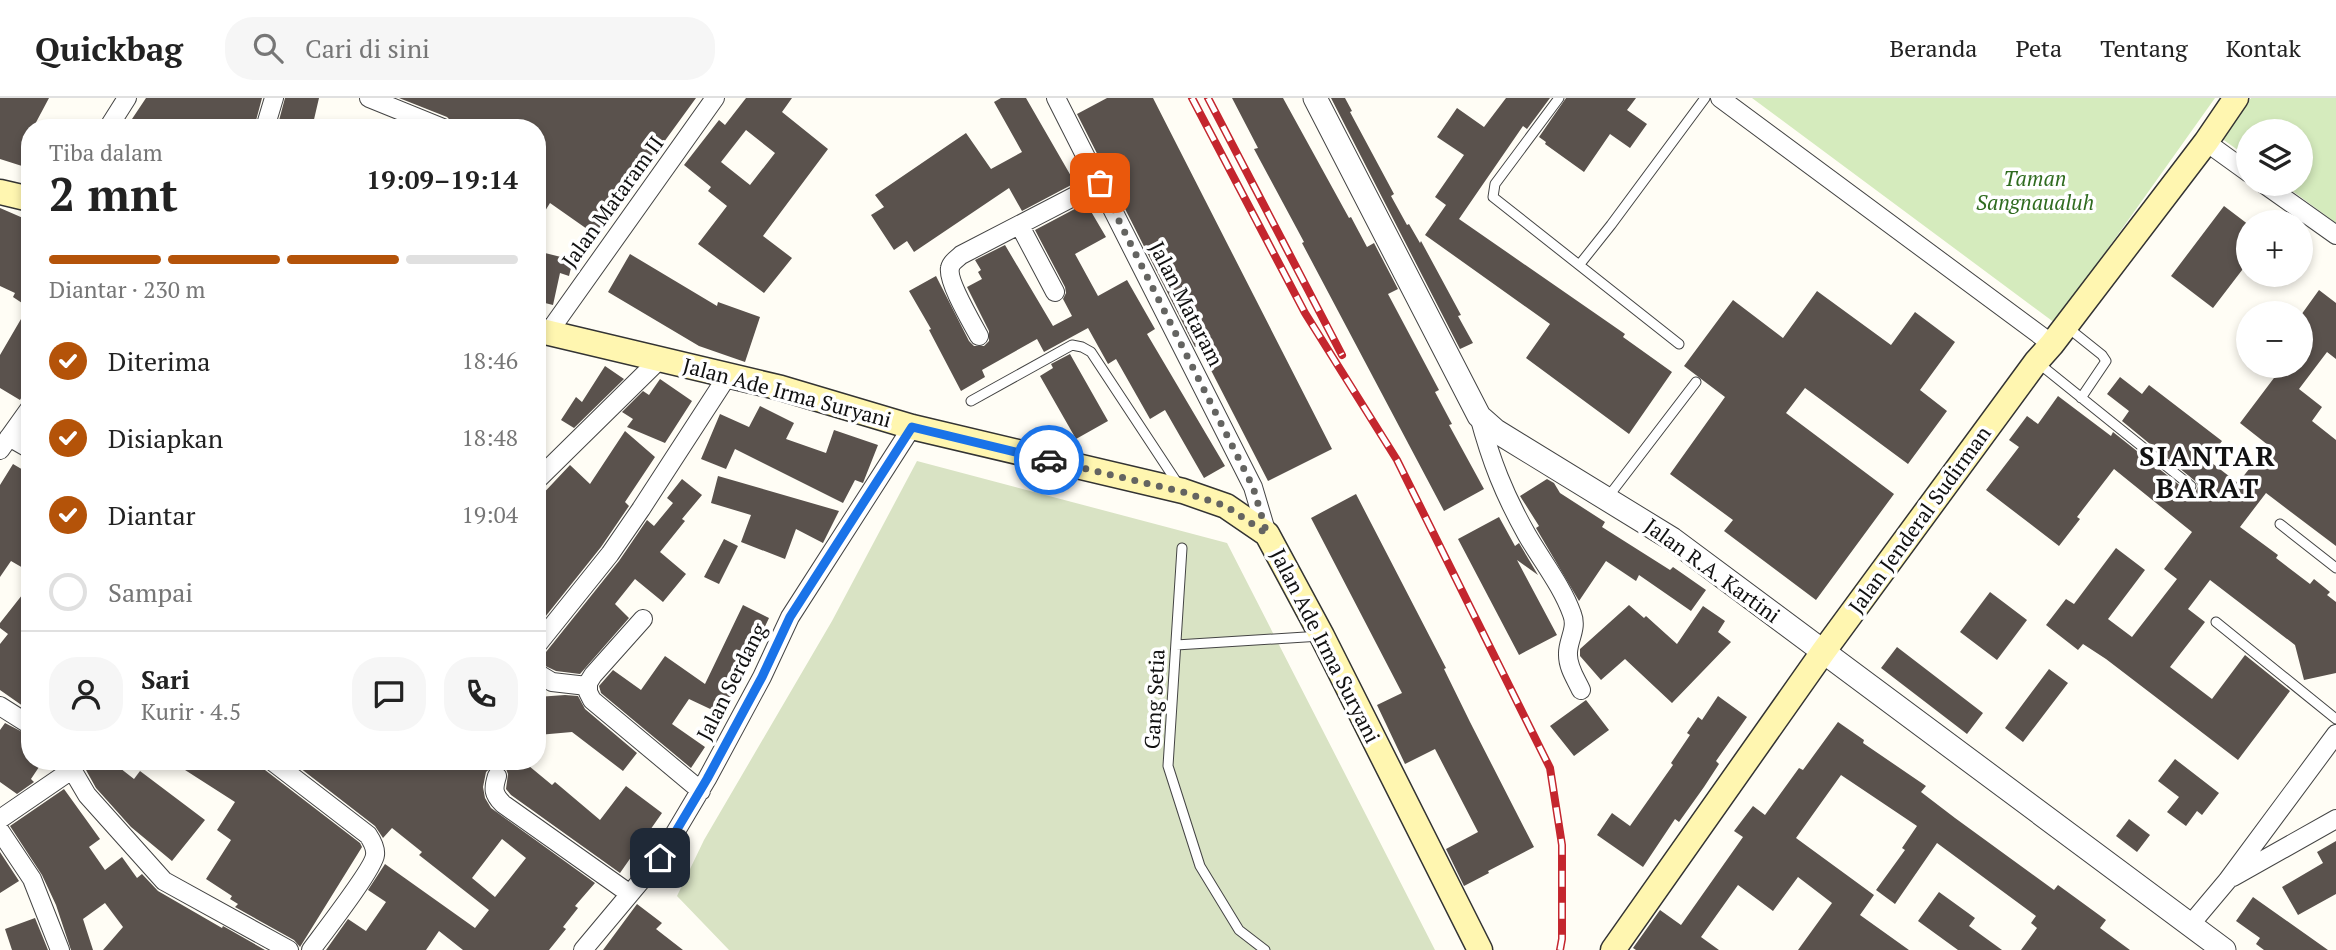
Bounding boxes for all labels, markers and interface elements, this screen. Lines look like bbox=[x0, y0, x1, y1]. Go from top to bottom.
search box bbox=[225, 17, 715, 80]
text: Quickbag bbox=[35, 27, 183, 70]
icon: search bbox=[249, 29, 287, 67]
text: Cari di sini bbox=[305, 31, 430, 65]
text: Beranda bbox=[1890, 32, 1977, 64]
text: Peta bbox=[2015, 32, 2062, 64]
text: Tentang bbox=[2100, 32, 2188, 64]
text: Kontak bbox=[2226, 32, 2301, 64]
map controls bbox=[2236, 119, 2313, 378]
button: layers bbox=[2236, 119, 2313, 196]
street label: Jalan Mataram II bbox=[555, 130, 669, 273]
text: Tiba dalam bbox=[49, 137, 163, 168]
pin bbox=[1070, 153, 1130, 213]
text: 19:09–19:14 bbox=[366, 162, 518, 196]
text: 2 mnt bbox=[49, 163, 178, 224]
icon: bag bbox=[1081, 164, 1119, 202]
park label: Taman Sangnaualuh bbox=[1976, 164, 2094, 216]
button: + bbox=[2236, 210, 2313, 287]
street label: Jalan Mataram bbox=[1143, 236, 1230, 371]
text: Diantar · 230 m bbox=[49, 274, 205, 305]
button: − bbox=[2236, 301, 2313, 378]
icon: check bbox=[49, 342, 87, 380]
text: Diterima bbox=[108, 344, 210, 378]
text: 18:46 bbox=[461, 345, 518, 376]
street label: Jalan Ade Irma Suryani bbox=[680, 351, 895, 433]
icon: check bbox=[49, 419, 87, 457]
street label: Jalan Jenderal Sudirman bbox=[1842, 420, 1997, 619]
text: Disiapkan bbox=[108, 421, 223, 455]
text: 18:48 bbox=[461, 422, 518, 453]
courier bbox=[1014, 425, 1084, 495]
district label: SIANTAR BARAT bbox=[2139, 437, 2277, 506]
icon: car bbox=[1030, 441, 1068, 479]
icon: check bbox=[49, 496, 87, 534]
text: Diantar bbox=[108, 498, 196, 532]
text: 19:04 bbox=[461, 499, 518, 530]
street label: Jalan R.A. Kartini bbox=[1639, 512, 1786, 629]
street label: Jalan Ade Irma Suryani bbox=[1265, 544, 1387, 747]
text: Sampai bbox=[108, 575, 193, 609]
street label: Jalan Serdang bbox=[690, 617, 773, 745]
street label: Gang Setia bbox=[1137, 648, 1171, 750]
button: person bbox=[49, 657, 123, 731]
button: chat bbox=[352, 657, 426, 731]
button: phone bbox=[444, 657, 518, 731]
text: Sari bbox=[141, 662, 190, 696]
text: Kurir · 4.5 bbox=[141, 696, 241, 727]
pin bbox=[630, 828, 690, 888]
icon: home bbox=[641, 839, 679, 877]

